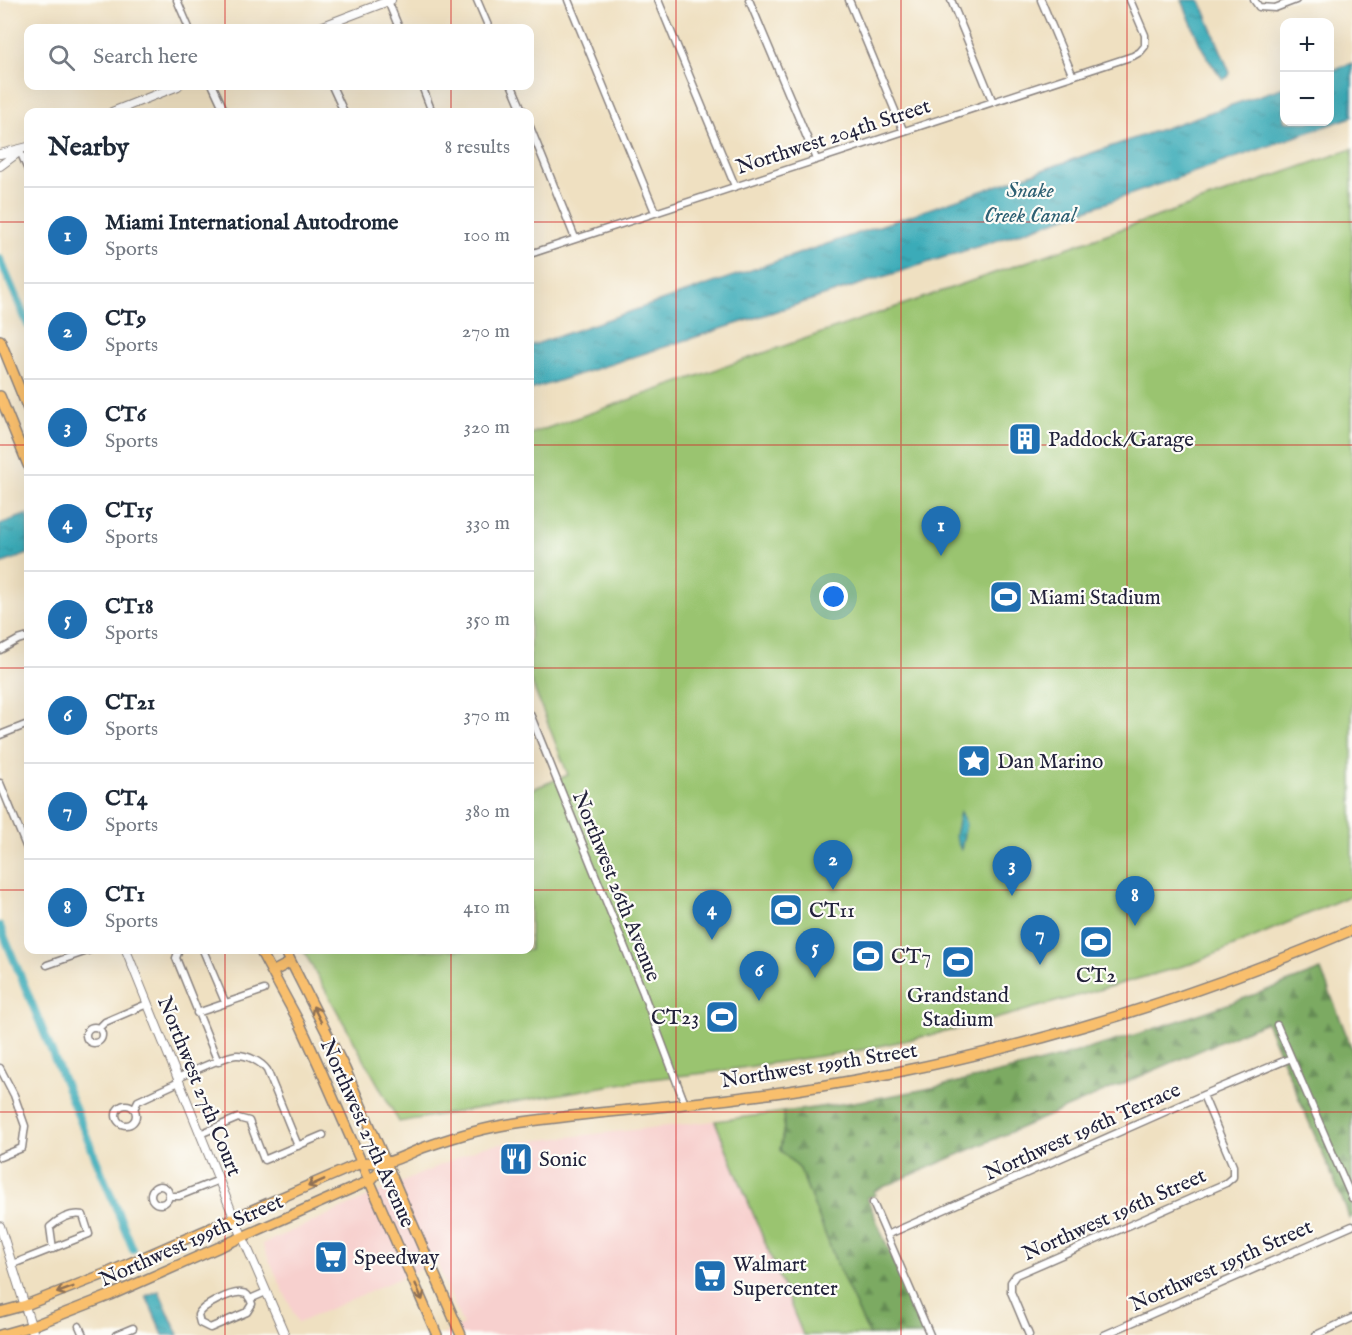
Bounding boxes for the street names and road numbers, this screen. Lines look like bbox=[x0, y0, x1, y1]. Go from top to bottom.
street label: Northwest 204th Street bbox=[733, 93, 934, 182]
street label: Northwest 26th Avenue bbox=[565, 787, 666, 986]
street label: Northwest 27th Court bbox=[150, 993, 247, 1180]
street label: Northwest 27th Avenue bbox=[313, 1035, 421, 1232]
street label: Northwest 199th Street bbox=[719, 1038, 919, 1095]
street label: Northwest 196th Terrace bbox=[980, 1077, 1185, 1188]
street label: Northwest 196th Street bbox=[1019, 1163, 1211, 1268]
street label: Northwest 199th Street bbox=[95, 1189, 288, 1294]
street label: Northwest 195th Street bbox=[1126, 1214, 1317, 1319]

